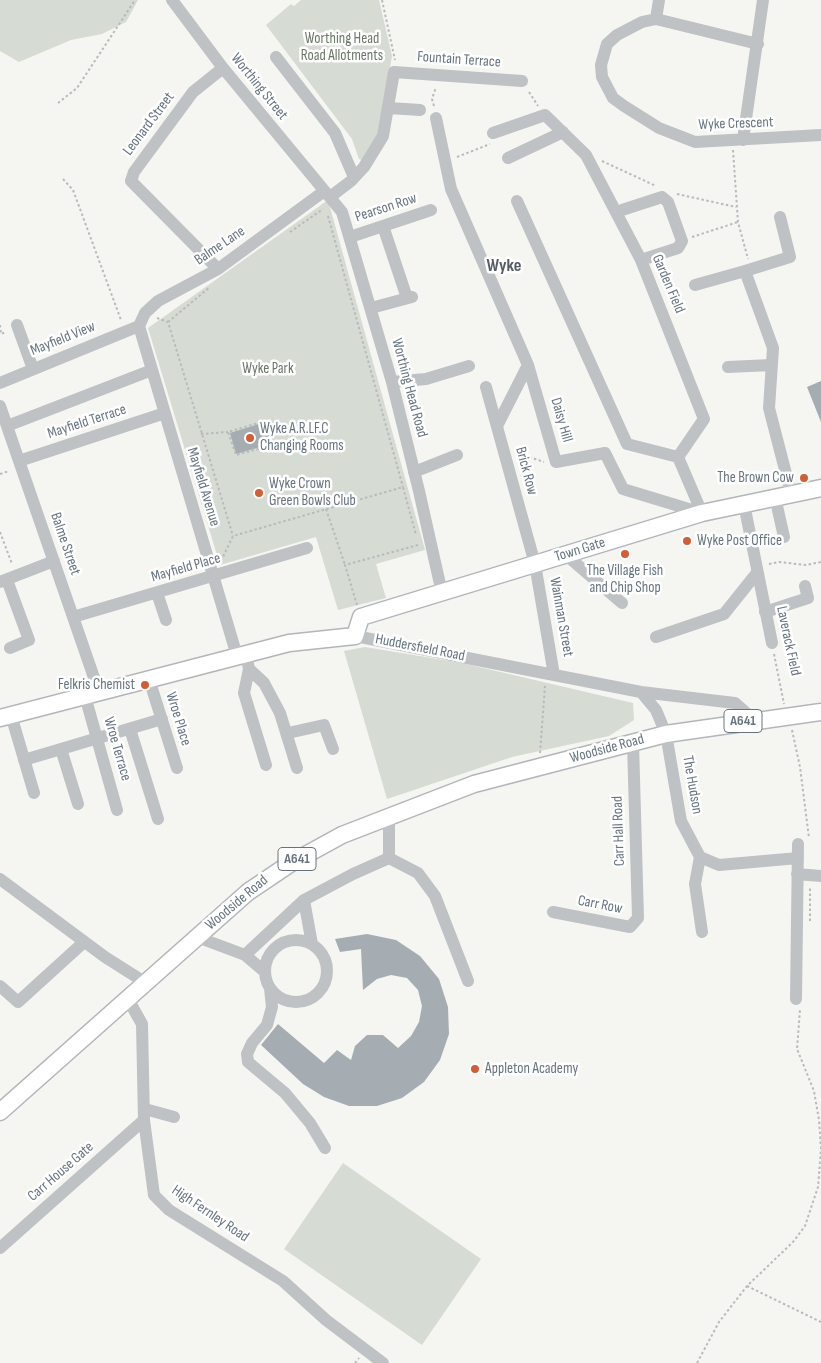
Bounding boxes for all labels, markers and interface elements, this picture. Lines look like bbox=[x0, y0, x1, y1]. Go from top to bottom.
park label: Worthing Head Road Allotments bbox=[301, 30, 383, 65]
street label: Fountain Terrace bbox=[417, 48, 501, 72]
street label: Worthing Street bbox=[227, 50, 291, 124]
street label: Leonard Street bbox=[119, 89, 179, 159]
street label: Wyke Crescent bbox=[698, 114, 774, 134]
street label: Pearson Row bbox=[353, 190, 419, 226]
street label: Balme Lane bbox=[191, 223, 249, 269]
street label: Garden Field bbox=[648, 252, 688, 316]
district label: Wyke bbox=[487, 255, 521, 277]
street label: Mayfield View bbox=[28, 318, 98, 360]
street label: Worthing Head Road bbox=[387, 336, 431, 440]
park label: Wyke Park bbox=[242, 360, 294, 378]
street label: Daisy Hill bbox=[546, 396, 576, 444]
street label: Mayfield Terrace bbox=[45, 401, 129, 443]
place label: Wyke A.R.LF.C Changing Rooms bbox=[260, 420, 344, 455]
marker: Wyke A.R.LF.C Changing Rooms bbox=[244, 432, 256, 444]
street label: Brick Row bbox=[511, 445, 541, 497]
street label: Mayfield Avenue bbox=[183, 446, 223, 528]
place label: The Brown Cow bbox=[717, 469, 794, 487]
marker: The Brown Cow bbox=[798, 472, 810, 484]
place label: Wyke Crown Green Bowls Club bbox=[269, 475, 356, 510]
marker: Wyke Crown Green Bowls Club bbox=[253, 487, 265, 499]
street label: Balme Street bbox=[46, 510, 84, 578]
place label: Wyke Post Office bbox=[697, 532, 782, 550]
street label: Town Gate bbox=[552, 534, 608, 566]
marker: Wyke Post Office bbox=[681, 535, 693, 547]
marker: The Village Fish and Chip Shop bbox=[619, 548, 631, 560]
street label: Mayfield Place bbox=[149, 550, 223, 586]
place label: The Village Fish and Chip Shop bbox=[587, 562, 663, 597]
street label: Wainman Street bbox=[545, 576, 577, 658]
street label: Laverack Field bbox=[772, 605, 804, 677]
street label: Huddersfield Road bbox=[374, 630, 466, 666]
place label: Felkris Chemist bbox=[58, 676, 135, 694]
marker: Felkris Chemist bbox=[139, 679, 151, 691]
street label: Wroe Place bbox=[161, 690, 195, 748]
road number: A641 bbox=[724, 709, 762, 732]
street label: Wroe Terrace bbox=[99, 715, 135, 783]
street label: Woodside Road bbox=[568, 730, 646, 768]
street label: The Hudson bbox=[678, 754, 706, 816]
street label: Carr Hall Road bbox=[609, 796, 629, 866]
road number: A641 bbox=[278, 848, 316, 871]
street label: Woodside Road bbox=[202, 872, 272, 934]
street label: Carr Row bbox=[576, 892, 624, 918]
place label: Appleton Academy bbox=[485, 1060, 578, 1078]
marker: Appleton Academy bbox=[469, 1063, 481, 1075]
street label: Carr House Gate bbox=[24, 1139, 98, 1205]
street label: High Fernley Road bbox=[168, 1182, 252, 1246]

